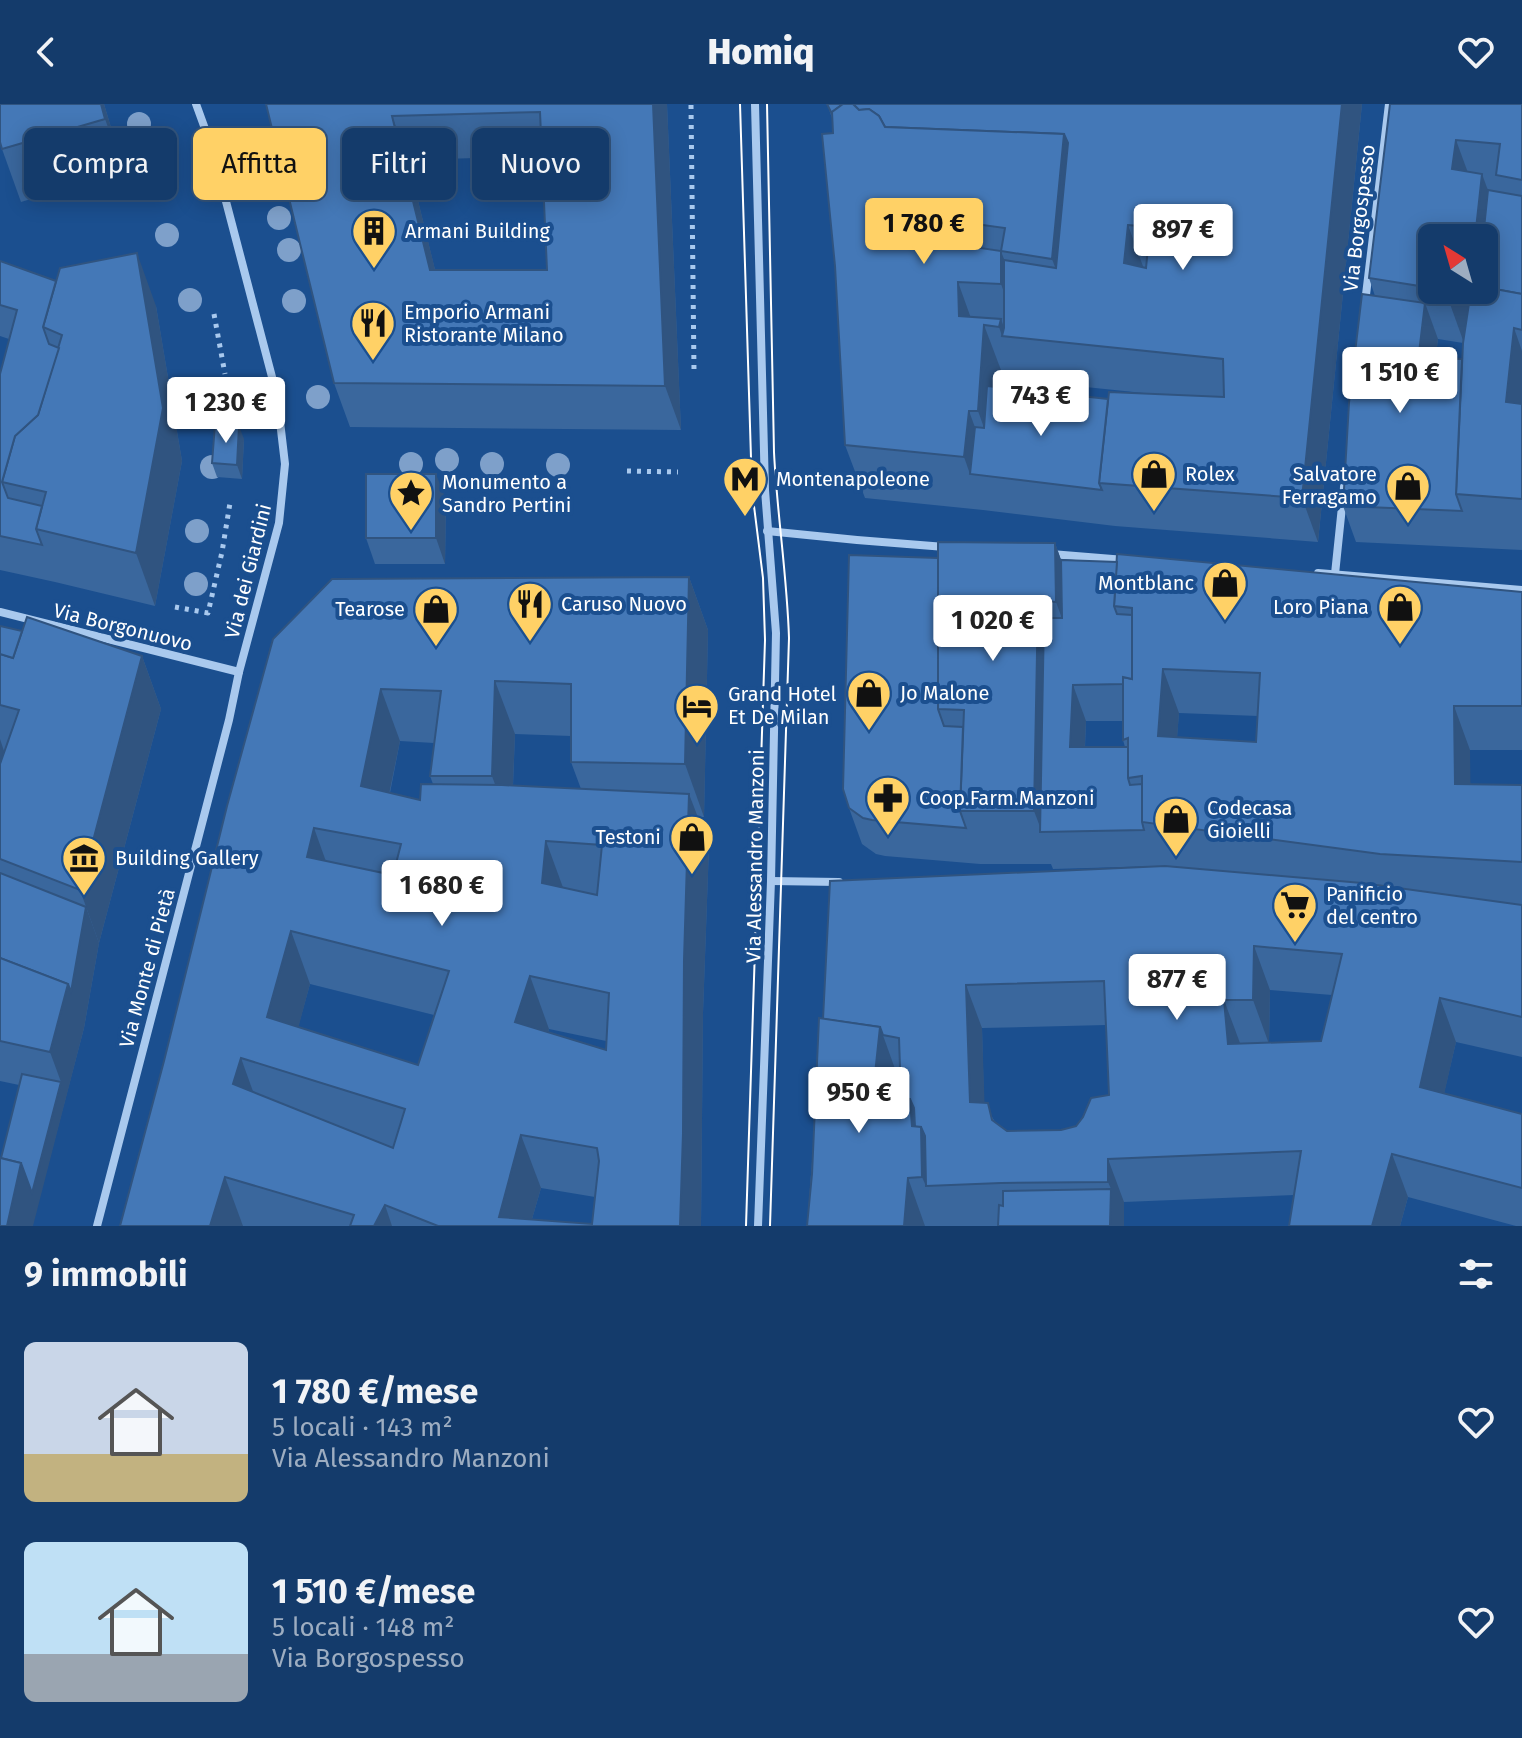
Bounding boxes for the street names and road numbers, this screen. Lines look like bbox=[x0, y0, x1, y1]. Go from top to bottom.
street label: Via Borgospesso bbox=[1338, 143, 1380, 293]
street label: Via dei Giardini bbox=[220, 501, 276, 641]
street label: Via Borgonuovo bbox=[51, 598, 195, 656]
street label: Via Alessandro Manzoni bbox=[741, 749, 769, 963]
street label: Via Monte di Pietà bbox=[114, 886, 180, 1050]

